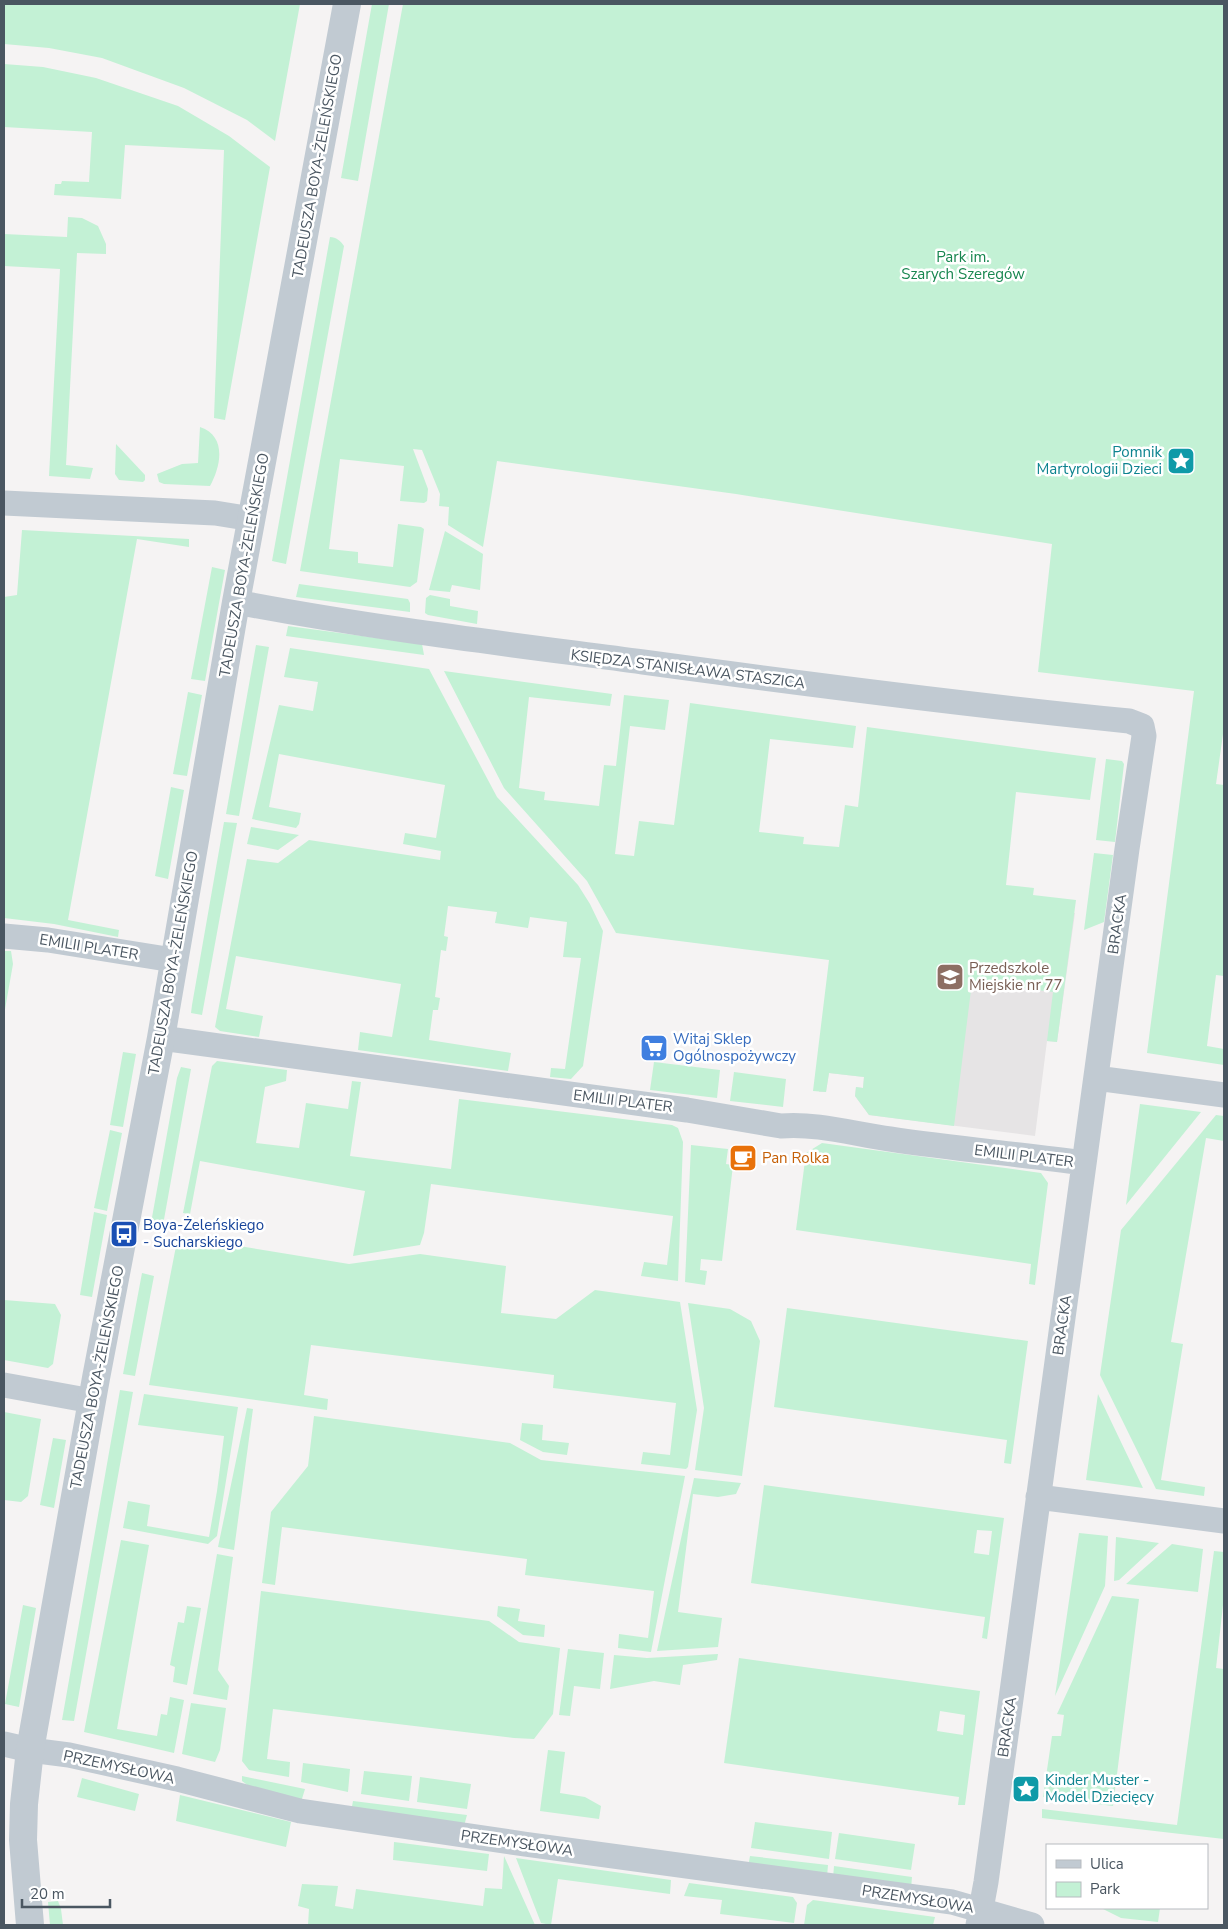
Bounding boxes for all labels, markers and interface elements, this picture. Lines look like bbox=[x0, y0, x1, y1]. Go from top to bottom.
street label: TADEUSZA BOYA-ŻELEŃSKIEGO bbox=[287, 52, 347, 280]
park label: Park im. Szarych Szeregów bbox=[901, 247, 1025, 284]
place label: Pomnik Martyrologii Dzieci bbox=[1037, 442, 1162, 479]
place icon: Pomnik Martyrologii Dzieci bbox=[1166, 446, 1196, 476]
street label: TADEUSZA BOYA-ŻELEŃSKIEGO bbox=[214, 451, 274, 679]
street label: KSIĘDZA STANISŁAWA STASZICA bbox=[570, 645, 806, 693]
street label: TADEUSZA BOYA-ŻELEŃSKIEGO bbox=[143, 849, 203, 1077]
street label: BRACKA bbox=[1103, 892, 1131, 955]
street label: EMILII PLATER bbox=[38, 929, 140, 965]
place label: Przedszkole Miejskie nr 77 bbox=[969, 958, 1063, 995]
school or university icon: Przedszkole Miejskie nr 77 bbox=[935, 962, 965, 992]
place label: Witaj Sklep Ogólnospożywczy bbox=[673, 1029, 796, 1066]
supermarket icon: Witaj Sklep Ogólnospożywczy bbox=[639, 1033, 669, 1063]
street label: EMILII PLATER bbox=[572, 1085, 674, 1117]
street label: EMILII PLATER bbox=[973, 1140, 1075, 1172]
cafe icon: Pan Rolka bbox=[728, 1143, 758, 1173]
place label: Pan Rolka bbox=[762, 1148, 829, 1168]
place label: Boya-Żeleńskiego - Sucharskiego bbox=[143, 1215, 264, 1252]
bus stop icon: Boya-Żeleńskiego - Sucharskiego bbox=[109, 1219, 139, 1249]
street label: TADEUSZA BOYA-ŻELEŃSKIEGO bbox=[66, 1264, 128, 1490]
street label: BRACKA bbox=[1048, 1293, 1076, 1356]
street label: BRACKA bbox=[993, 1695, 1021, 1758]
street label: PRZEMYSŁOWA bbox=[62, 1745, 177, 1789]
place label: Kinder Muster - Model Dziecięcy bbox=[1045, 1770, 1154, 1807]
place icon: Kinder Muster - Model Dziecięcy bbox=[1011, 1774, 1041, 1804]
street label: PRZEMYSŁOWA bbox=[460, 1825, 575, 1861]
legend bbox=[1046, 1844, 1208, 1909]
text: Ulica bbox=[1090, 1854, 1124, 1874]
scale bar bbox=[22, 1876, 110, 1908]
text: Park bbox=[1090, 1879, 1120, 1899]
street label: PRZEMYSŁOWA bbox=[861, 1880, 976, 1918]
text: 20 m bbox=[30, 1884, 65, 1904]

